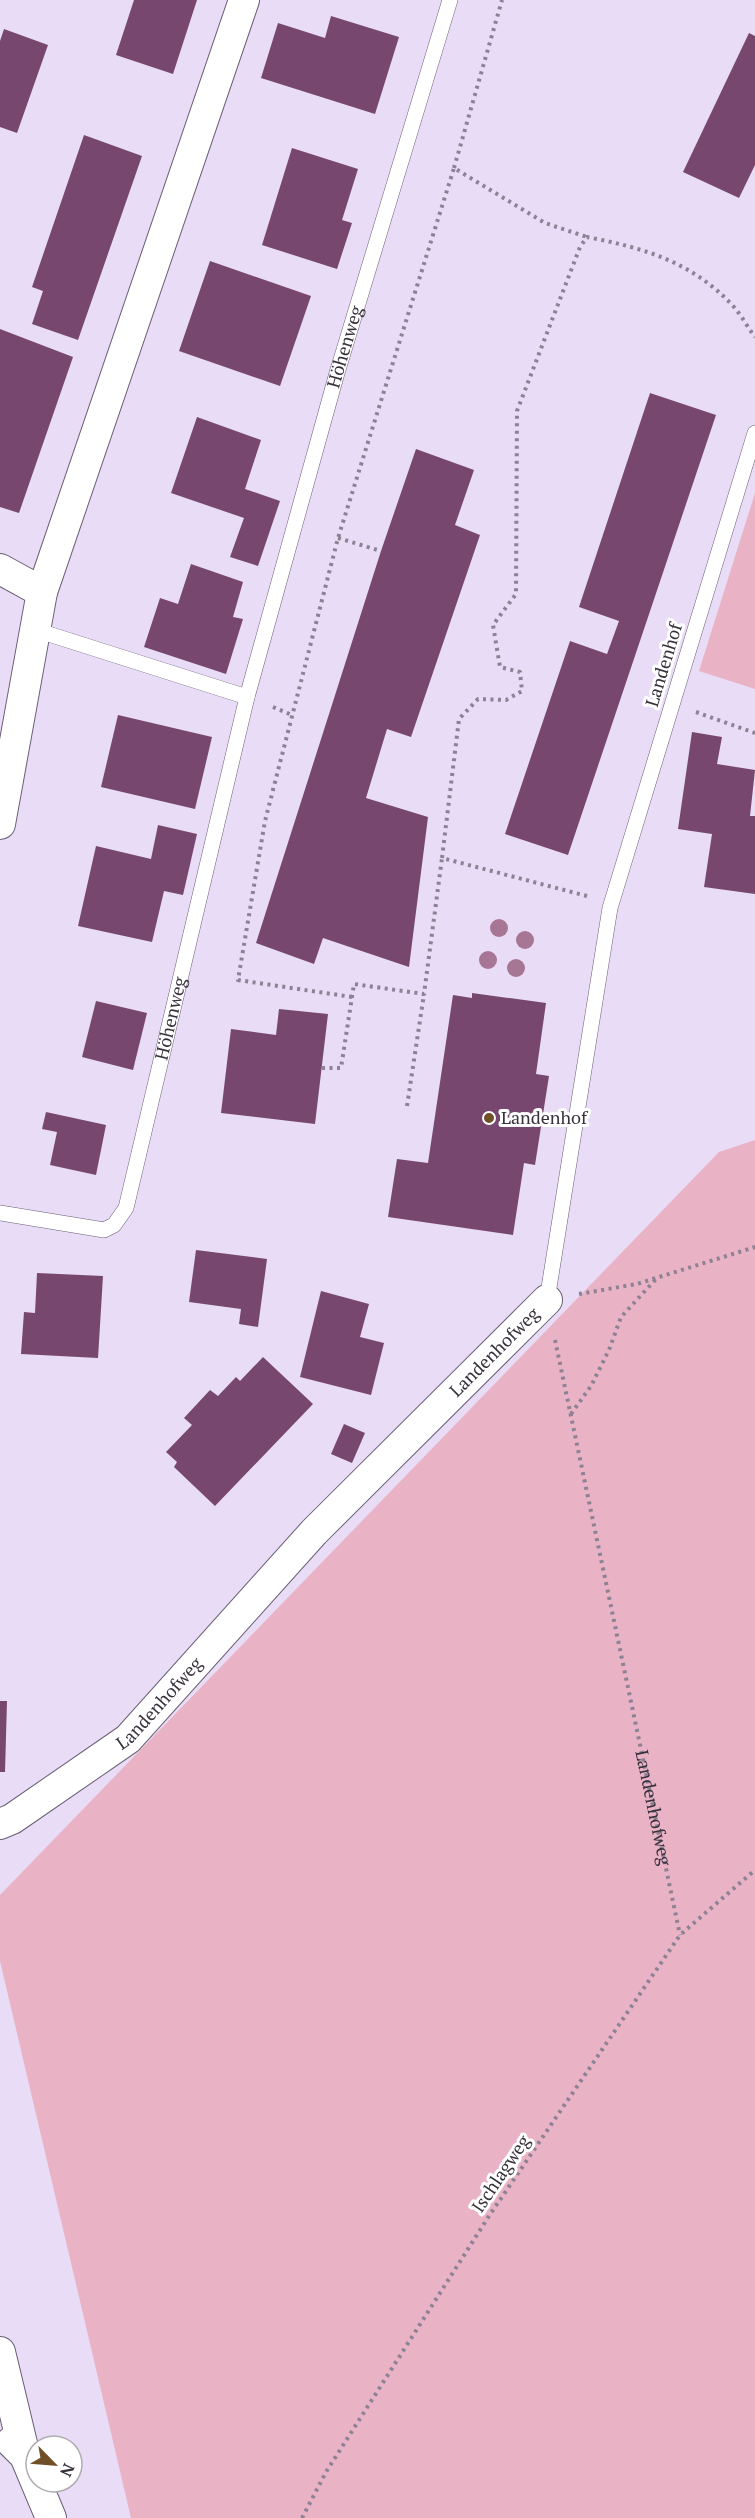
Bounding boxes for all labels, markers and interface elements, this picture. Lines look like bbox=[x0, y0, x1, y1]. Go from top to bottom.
street label: Höhenweg bbox=[320, 302, 368, 391]
street label: Landenhof bbox=[639, 618, 688, 709]
street label: Höhenweg bbox=[148, 974, 191, 1062]
place label: Landenhof bbox=[501, 1105, 589, 1129]
marker: Landenhof bbox=[482, 1111, 496, 1125]
street label: Landenhofweg bbox=[444, 1301, 544, 1401]
street label: Landenhofweg bbox=[111, 1651, 207, 1755]
street label: Landenhofweg bbox=[630, 1748, 678, 1868]
street label: Ischlagweg bbox=[465, 2130, 535, 2217]
north arrow bbox=[24, 2434, 84, 2494]
text: N bbox=[55, 2460, 80, 2480]

